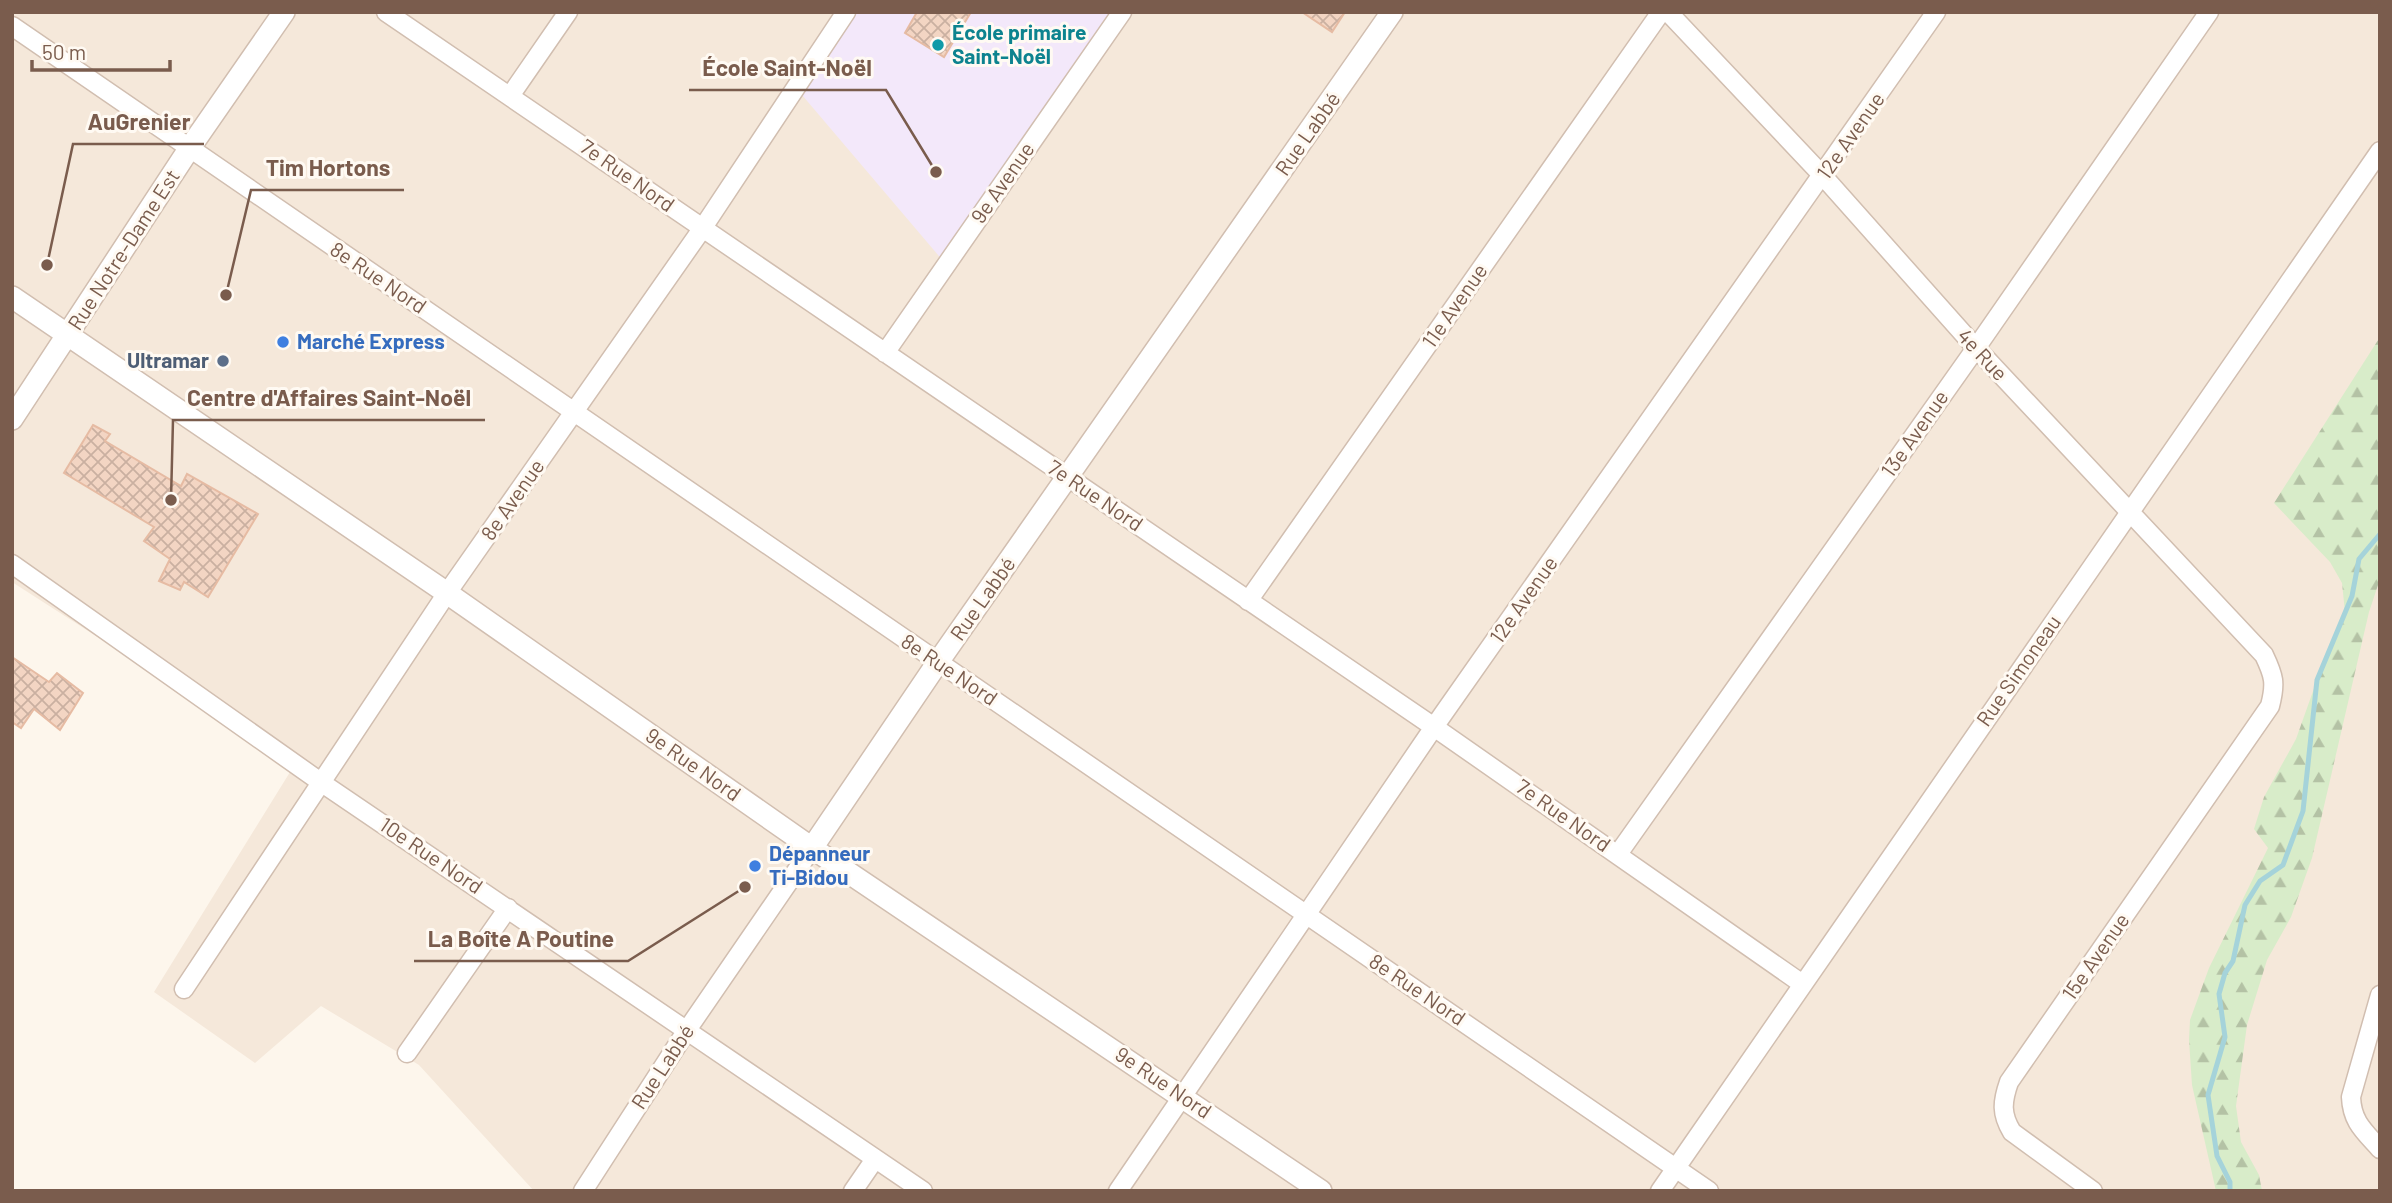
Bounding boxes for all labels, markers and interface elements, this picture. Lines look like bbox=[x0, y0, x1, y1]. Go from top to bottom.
place label: École primaire Saint-Noël bbox=[952, 19, 1086, 68]
scale bar bbox=[32, 28, 170, 72]
marker: École primaire Saint-Noël bbox=[930, 37, 946, 53]
text: 50 m bbox=[42, 39, 86, 64]
callout: École Saint-Noël bbox=[689, 46, 886, 90]
text: École Saint-Noël bbox=[702, 53, 872, 81]
street label: Rue Labbé bbox=[1269, 87, 1345, 180]
street label: 12e Avenue bbox=[1811, 87, 1889, 184]
callout: AuGrenier bbox=[73, 100, 204, 144]
text: AuGrenier bbox=[88, 107, 191, 135]
street label: 7e Rue Nord bbox=[576, 133, 680, 216]
street label: 9e Avenue bbox=[965, 137, 1039, 227]
callout: Tim Hortons bbox=[251, 146, 404, 190]
text: Tim Hortons bbox=[266, 153, 390, 181]
street label: Rue Notre-Dame Est bbox=[62, 164, 184, 334]
street label: 8e Rue Nord bbox=[326, 236, 432, 318]
street label: 11e Avenue bbox=[1416, 258, 1492, 352]
street label: 4e Rue bbox=[1953, 323, 2013, 385]
place label: Marché Express bbox=[297, 328, 445, 353]
marker: Marché Express bbox=[275, 334, 291, 350]
place label: Ultramar bbox=[127, 347, 209, 372]
marker: Ultramar bbox=[215, 353, 231, 369]
callout: Centre d'Affaires Saint-Noël bbox=[173, 376, 485, 420]
text: Centre d'Affaires Saint-Noël bbox=[187, 383, 471, 411]
street label: 13e Avenue bbox=[1875, 385, 1953, 481]
street label: 8e Avenue bbox=[475, 454, 549, 544]
street label: 7e Rue Nord bbox=[1043, 454, 1148, 536]
street label: 12e Avenue bbox=[1484, 551, 1562, 648]
street label: Rue Labbé bbox=[944, 552, 1020, 645]
street label: Rue Simoneau bbox=[1970, 610, 2065, 731]
street label: 8e Rue Nord bbox=[897, 628, 1003, 710]
street label: 9e Rue Nord bbox=[641, 722, 746, 806]
street label: 7e Rue Nord bbox=[1512, 773, 1616, 856]
street label: 10e Rue Nord bbox=[376, 811, 488, 898]
place label: Dépanneur Ti-Bidou bbox=[769, 840, 870, 889]
marker: Dépanneur Ti-Bidou bbox=[747, 858, 763, 874]
street label: 15e Avenue bbox=[2056, 908, 2134, 1004]
callout: La Boîte A Poutine bbox=[414, 917, 628, 961]
text: La Boîte A Poutine bbox=[428, 924, 614, 952]
street label: 8e Rue Nord bbox=[1365, 948, 1471, 1030]
street label: Rue Labbé bbox=[625, 1019, 698, 1113]
street label: 9e Rue Nord bbox=[1111, 1041, 1217, 1123]

